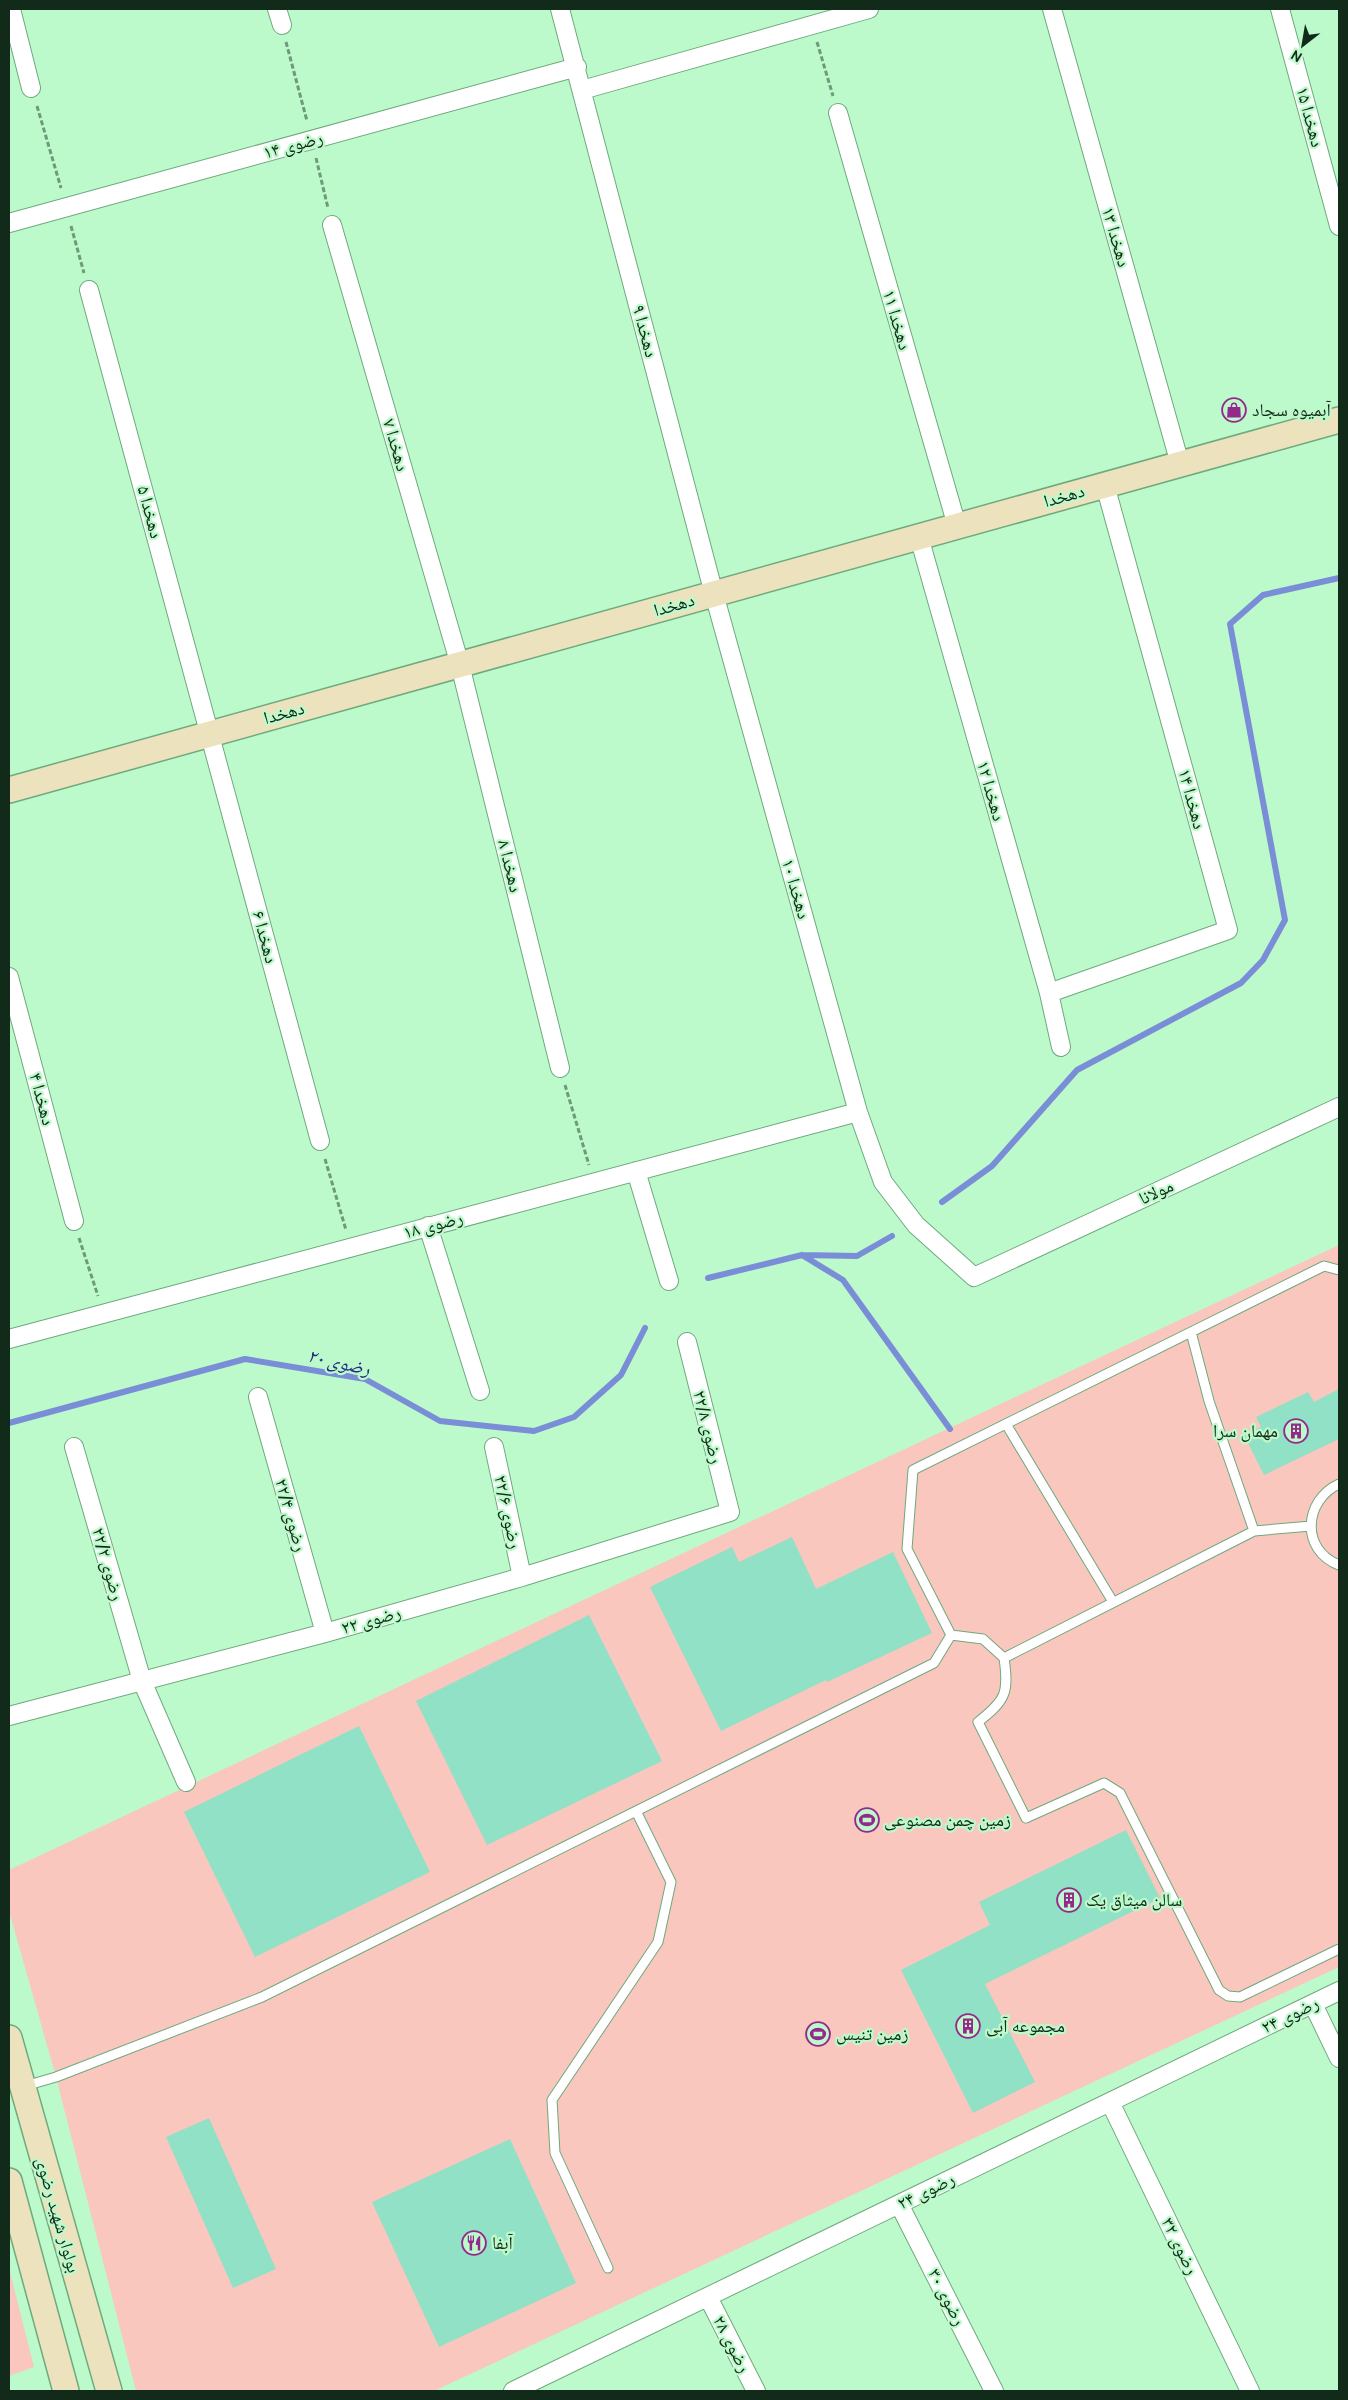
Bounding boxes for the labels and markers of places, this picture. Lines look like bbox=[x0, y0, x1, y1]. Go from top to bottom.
shop icon: آبمیوه سجاد bbox=[1221, 397, 1247, 423]
place label: آبمیوه سجاد bbox=[1252, 399, 1331, 421]
building icon: مهمان سرا bbox=[1283, 1418, 1309, 1444]
place label: مهمان سرا bbox=[1213, 1420, 1278, 1442]
sports icon: زمین چمن مصنوعی bbox=[854, 1807, 880, 1833]
place label: زمین چمن مصنوعی bbox=[884, 1809, 1011, 1831]
building icon: سالن میثاق یک bbox=[1056, 1887, 1082, 1913]
place label: سالن میثاق یک bbox=[1086, 1889, 1182, 1911]
building icon: مجموعه آبی bbox=[955, 2013, 981, 2039]
place label: مجموعه آبی bbox=[986, 2015, 1065, 2037]
sports icon: زمین تنیس bbox=[805, 2021, 831, 2047]
place label: زمین تنیس bbox=[836, 2023, 908, 2045]
restaurant icon: آبفا bbox=[461, 2230, 487, 2256]
place label: آبفا bbox=[492, 2232, 513, 2254]

